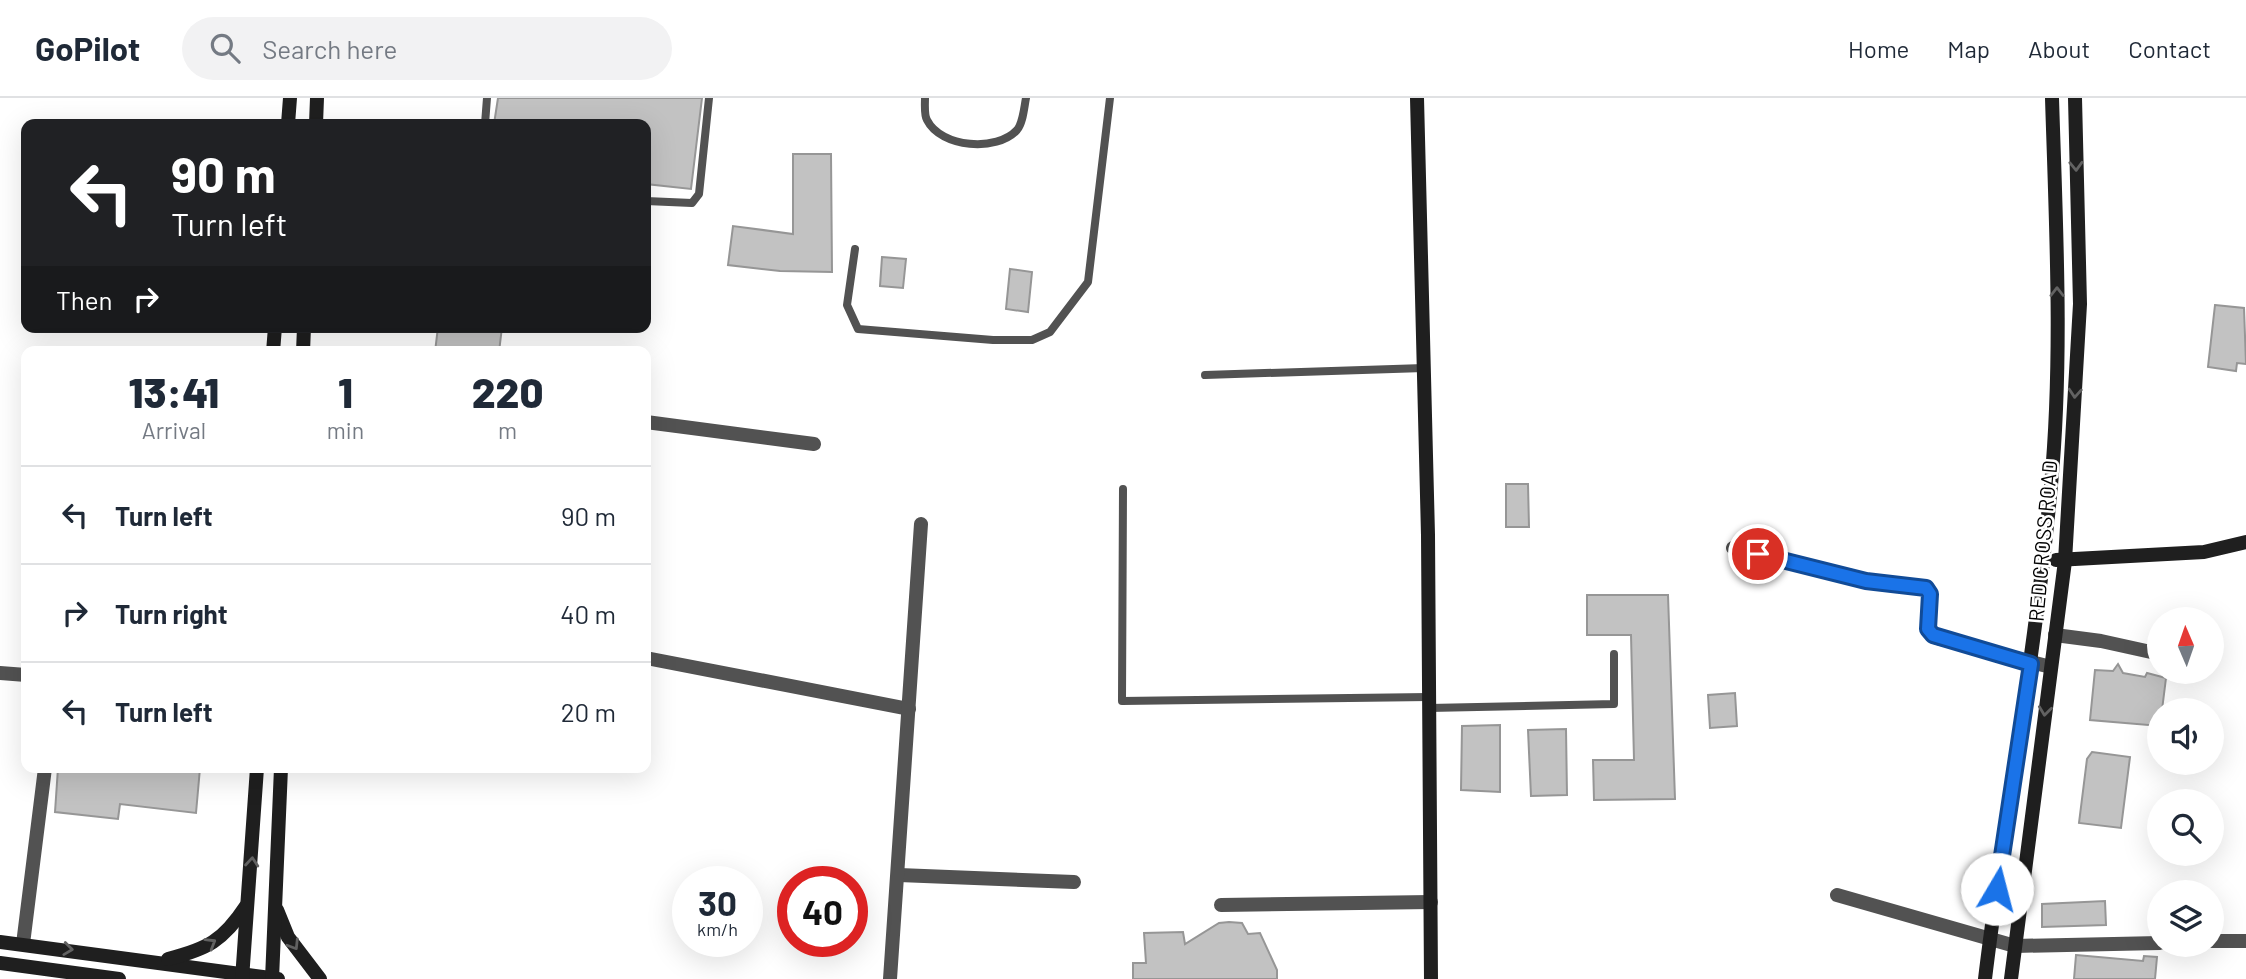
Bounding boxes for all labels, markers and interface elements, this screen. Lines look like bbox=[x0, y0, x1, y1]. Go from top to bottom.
search box bbox=[182, 17, 672, 80]
text: GoPilot bbox=[35, 28, 140, 68]
icon: search bbox=[206, 29, 244, 67]
text: Search here bbox=[262, 33, 397, 64]
text: Home bbox=[1848, 34, 1909, 63]
text: Map bbox=[1947, 34, 1990, 63]
text: About bbox=[2028, 34, 2090, 63]
text: Contact bbox=[2128, 34, 2211, 63]
text: 90 m bbox=[171, 144, 276, 203]
icon: left bbox=[56, 147, 147, 238]
one-way arrow bbox=[2068, 161, 2084, 172]
text: Turn left bbox=[171, 204, 288, 242]
icon: right bbox=[127, 280, 165, 318]
text: Then bbox=[56, 284, 113, 315]
one-way arrow bbox=[2049, 286, 2065, 297]
text: 13:41 bbox=[129, 366, 219, 416]
text: 1 bbox=[338, 366, 353, 416]
text: 220 bbox=[472, 366, 543, 416]
one-way arrow bbox=[2068, 388, 2083, 399]
text: Arrival bbox=[142, 416, 206, 444]
text: min bbox=[327, 416, 364, 444]
text: m bbox=[498, 416, 517, 444]
street label: RED CROSS ROAD bbox=[2022, 459, 2062, 623]
icon: left bbox=[56, 496, 94, 534]
text: Turn left bbox=[115, 500, 213, 531]
text: 90 m bbox=[561, 500, 616, 531]
pin bbox=[1728, 524, 1788, 584]
icon: arrive bbox=[1739, 535, 1777, 573]
icon: right bbox=[56, 594, 94, 632]
text: Turn right bbox=[115, 598, 228, 629]
text: 40 m bbox=[560, 598, 616, 629]
north arrow bbox=[2147, 607, 2224, 684]
map controls bbox=[2147, 607, 2224, 957]
icon: left bbox=[56, 692, 94, 730]
text: Turn left bbox=[115, 696, 213, 727]
text: 20 m bbox=[561, 696, 616, 727]
button: sound bbox=[2147, 698, 2224, 775]
one-way arrow bbox=[2038, 705, 2053, 717]
button: search bbox=[2147, 789, 2224, 866]
position arrow bbox=[1960, 852, 2034, 926]
one-way arrow bbox=[244, 856, 259, 867]
speed limit sign: 40 bbox=[777, 866, 868, 957]
button: layers bbox=[2147, 880, 2224, 957]
text: 30 bbox=[698, 881, 737, 923]
text: km/h bbox=[697, 918, 738, 940]
one-way arrow bbox=[285, 937, 298, 950]
one-way arrow bbox=[204, 938, 217, 951]
one-way arrow bbox=[62, 942, 74, 957]

